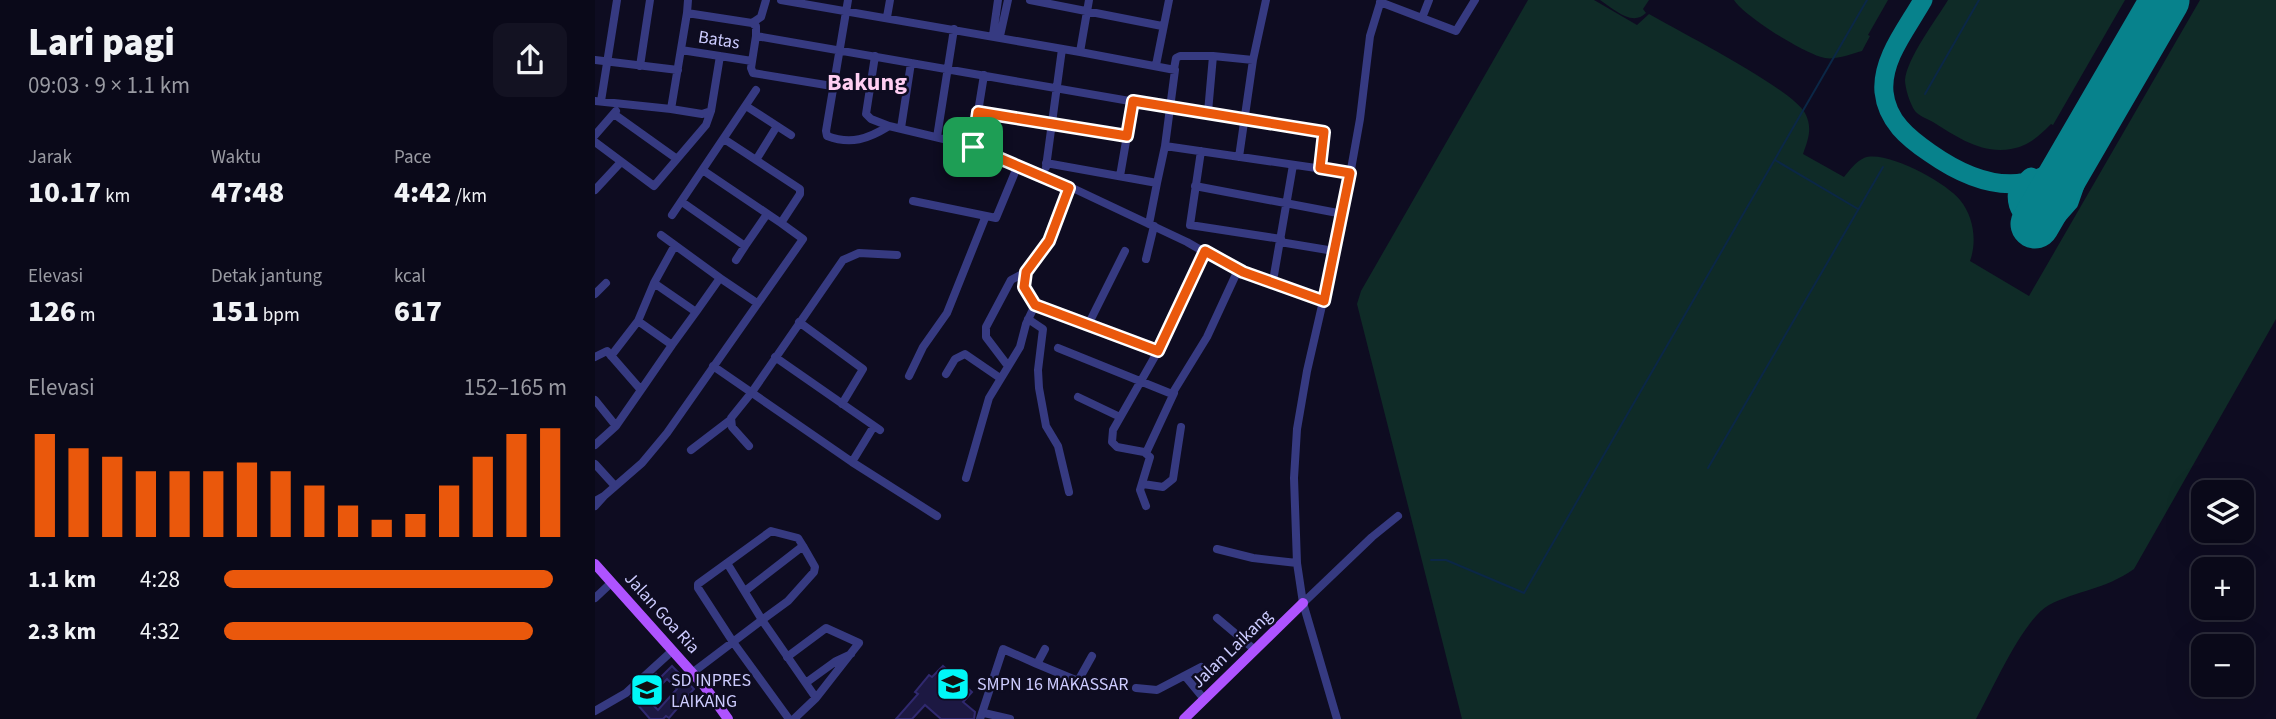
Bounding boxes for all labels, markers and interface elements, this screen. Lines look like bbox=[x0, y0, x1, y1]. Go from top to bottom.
text: Lari pagi bbox=[28, 16, 175, 70]
button: share bbox=[493, 23, 567, 97]
street label: Batas bbox=[696, 24, 742, 56]
district label: Bakung bbox=[827, 65, 907, 100]
text: 09:03 · 9 × 1.1 km bbox=[28, 69, 190, 102]
pin bbox=[943, 117, 1003, 177]
icon: arrive bbox=[954, 128, 992, 166]
text: Jarak bbox=[28, 144, 72, 171]
text: Waktu bbox=[211, 144, 261, 171]
text: Pace bbox=[394, 144, 431, 171]
text: 10.17 bbox=[28, 171, 101, 214]
text: 47:48 bbox=[211, 171, 284, 214]
text: 4:42 bbox=[394, 171, 451, 214]
text: km bbox=[101, 183, 130, 210]
text: /km bbox=[451, 183, 487, 210]
text: Elevasi bbox=[28, 263, 83, 290]
text: Detak jantung bbox=[211, 263, 322, 290]
text: kcal bbox=[394, 263, 426, 290]
text: 126 bbox=[28, 290, 76, 333]
text: 151 bbox=[211, 290, 259, 333]
text: 617 bbox=[394, 290, 442, 333]
text: m bbox=[76, 302, 96, 329]
text: bpm bbox=[259, 302, 300, 329]
text: Elevasi bbox=[28, 371, 95, 404]
text: 152–165 m bbox=[464, 371, 567, 404]
map controls bbox=[2191, 480, 2254, 697]
button: layers bbox=[2191, 480, 2254, 543]
button: + bbox=[2191, 557, 2254, 620]
text: 1.1 km bbox=[28, 563, 96, 596]
text: 4:28 bbox=[140, 563, 180, 596]
street label: Jalan Goa Ria bbox=[619, 567, 705, 659]
street label: Jalan Laikang bbox=[1186, 604, 1278, 694]
text: 2.3 km bbox=[28, 615, 96, 648]
text: 4:32 bbox=[140, 615, 180, 648]
button: − bbox=[2191, 634, 2254, 697]
school or university icon: SMPN 16 MAKASSAR bbox=[934, 665, 972, 703]
place label: SD INPRES LAIKANG bbox=[671, 668, 751, 714]
school or university icon: SD INPRES LAIKANG bbox=[628, 671, 666, 709]
place label: SMPN 16 MAKASSAR bbox=[977, 672, 1129, 697]

